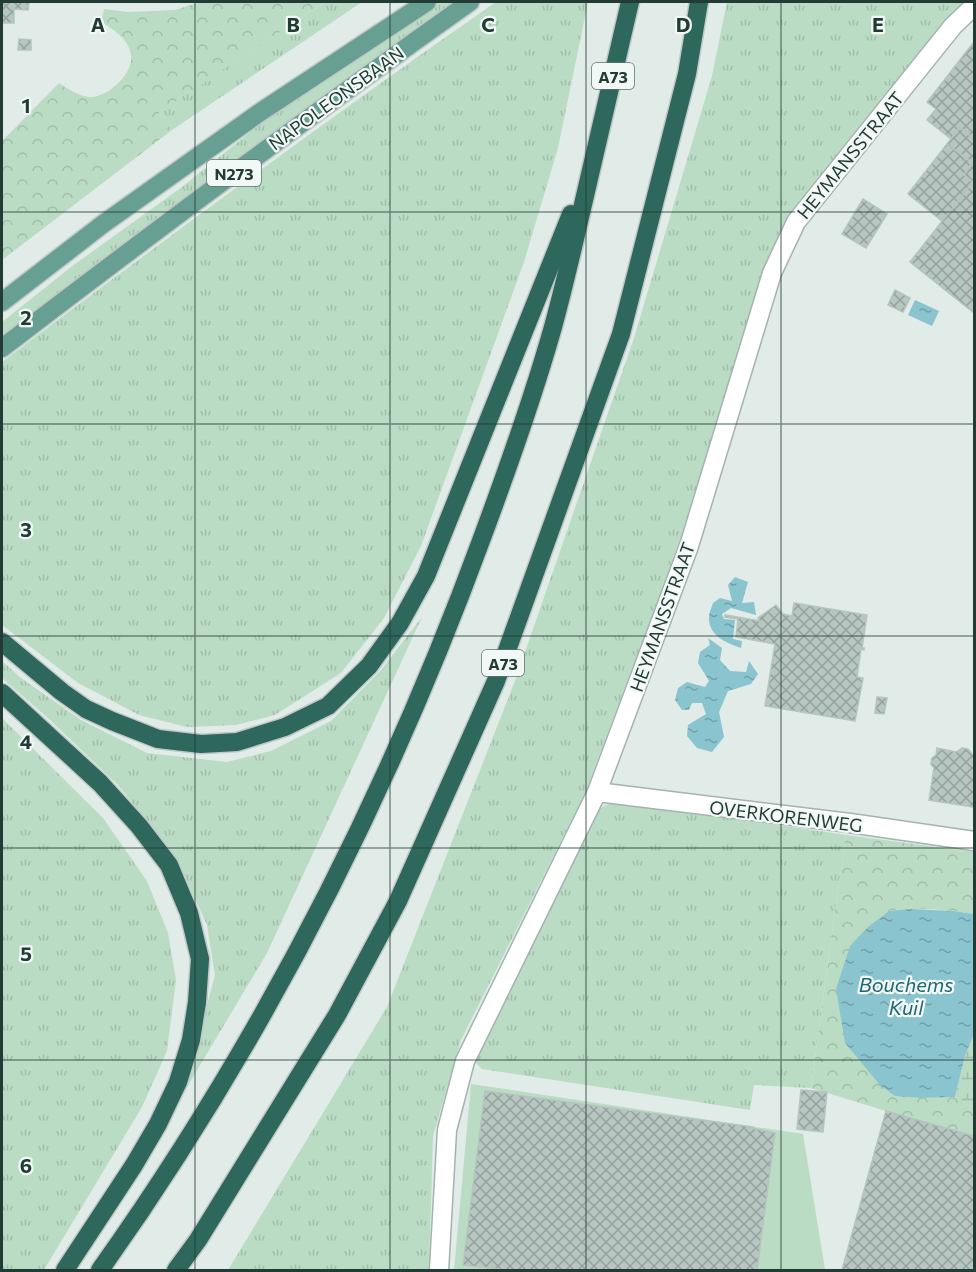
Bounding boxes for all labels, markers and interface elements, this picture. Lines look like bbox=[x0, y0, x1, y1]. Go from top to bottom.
text: A bbox=[91, 12, 105, 36]
text: B bbox=[286, 12, 300, 36]
text: C bbox=[481, 12, 495, 36]
text: D bbox=[676, 12, 690, 36]
text: E bbox=[872, 12, 884, 36]
street label: NAPOLEONSBAAN bbox=[264, 42, 408, 154]
road number: A73 bbox=[592, 63, 634, 89]
street label: HEYMANSSTRAAT bbox=[792, 87, 908, 223]
text: 1 bbox=[21, 93, 31, 117]
road number: N273 bbox=[207, 160, 261, 186]
text: 2 bbox=[20, 305, 32, 329]
text: 3 bbox=[20, 517, 32, 541]
street label: HEYMANSSTRAAT bbox=[625, 539, 699, 695]
road number: A73 bbox=[482, 650, 524, 676]
text: 4 bbox=[20, 729, 32, 753]
street label: OVERKORENWEG bbox=[708, 796, 864, 836]
text: 5 bbox=[20, 941, 32, 965]
water label: Bouchems Kuil bbox=[859, 972, 953, 1019]
text: 6 bbox=[20, 1153, 32, 1177]

